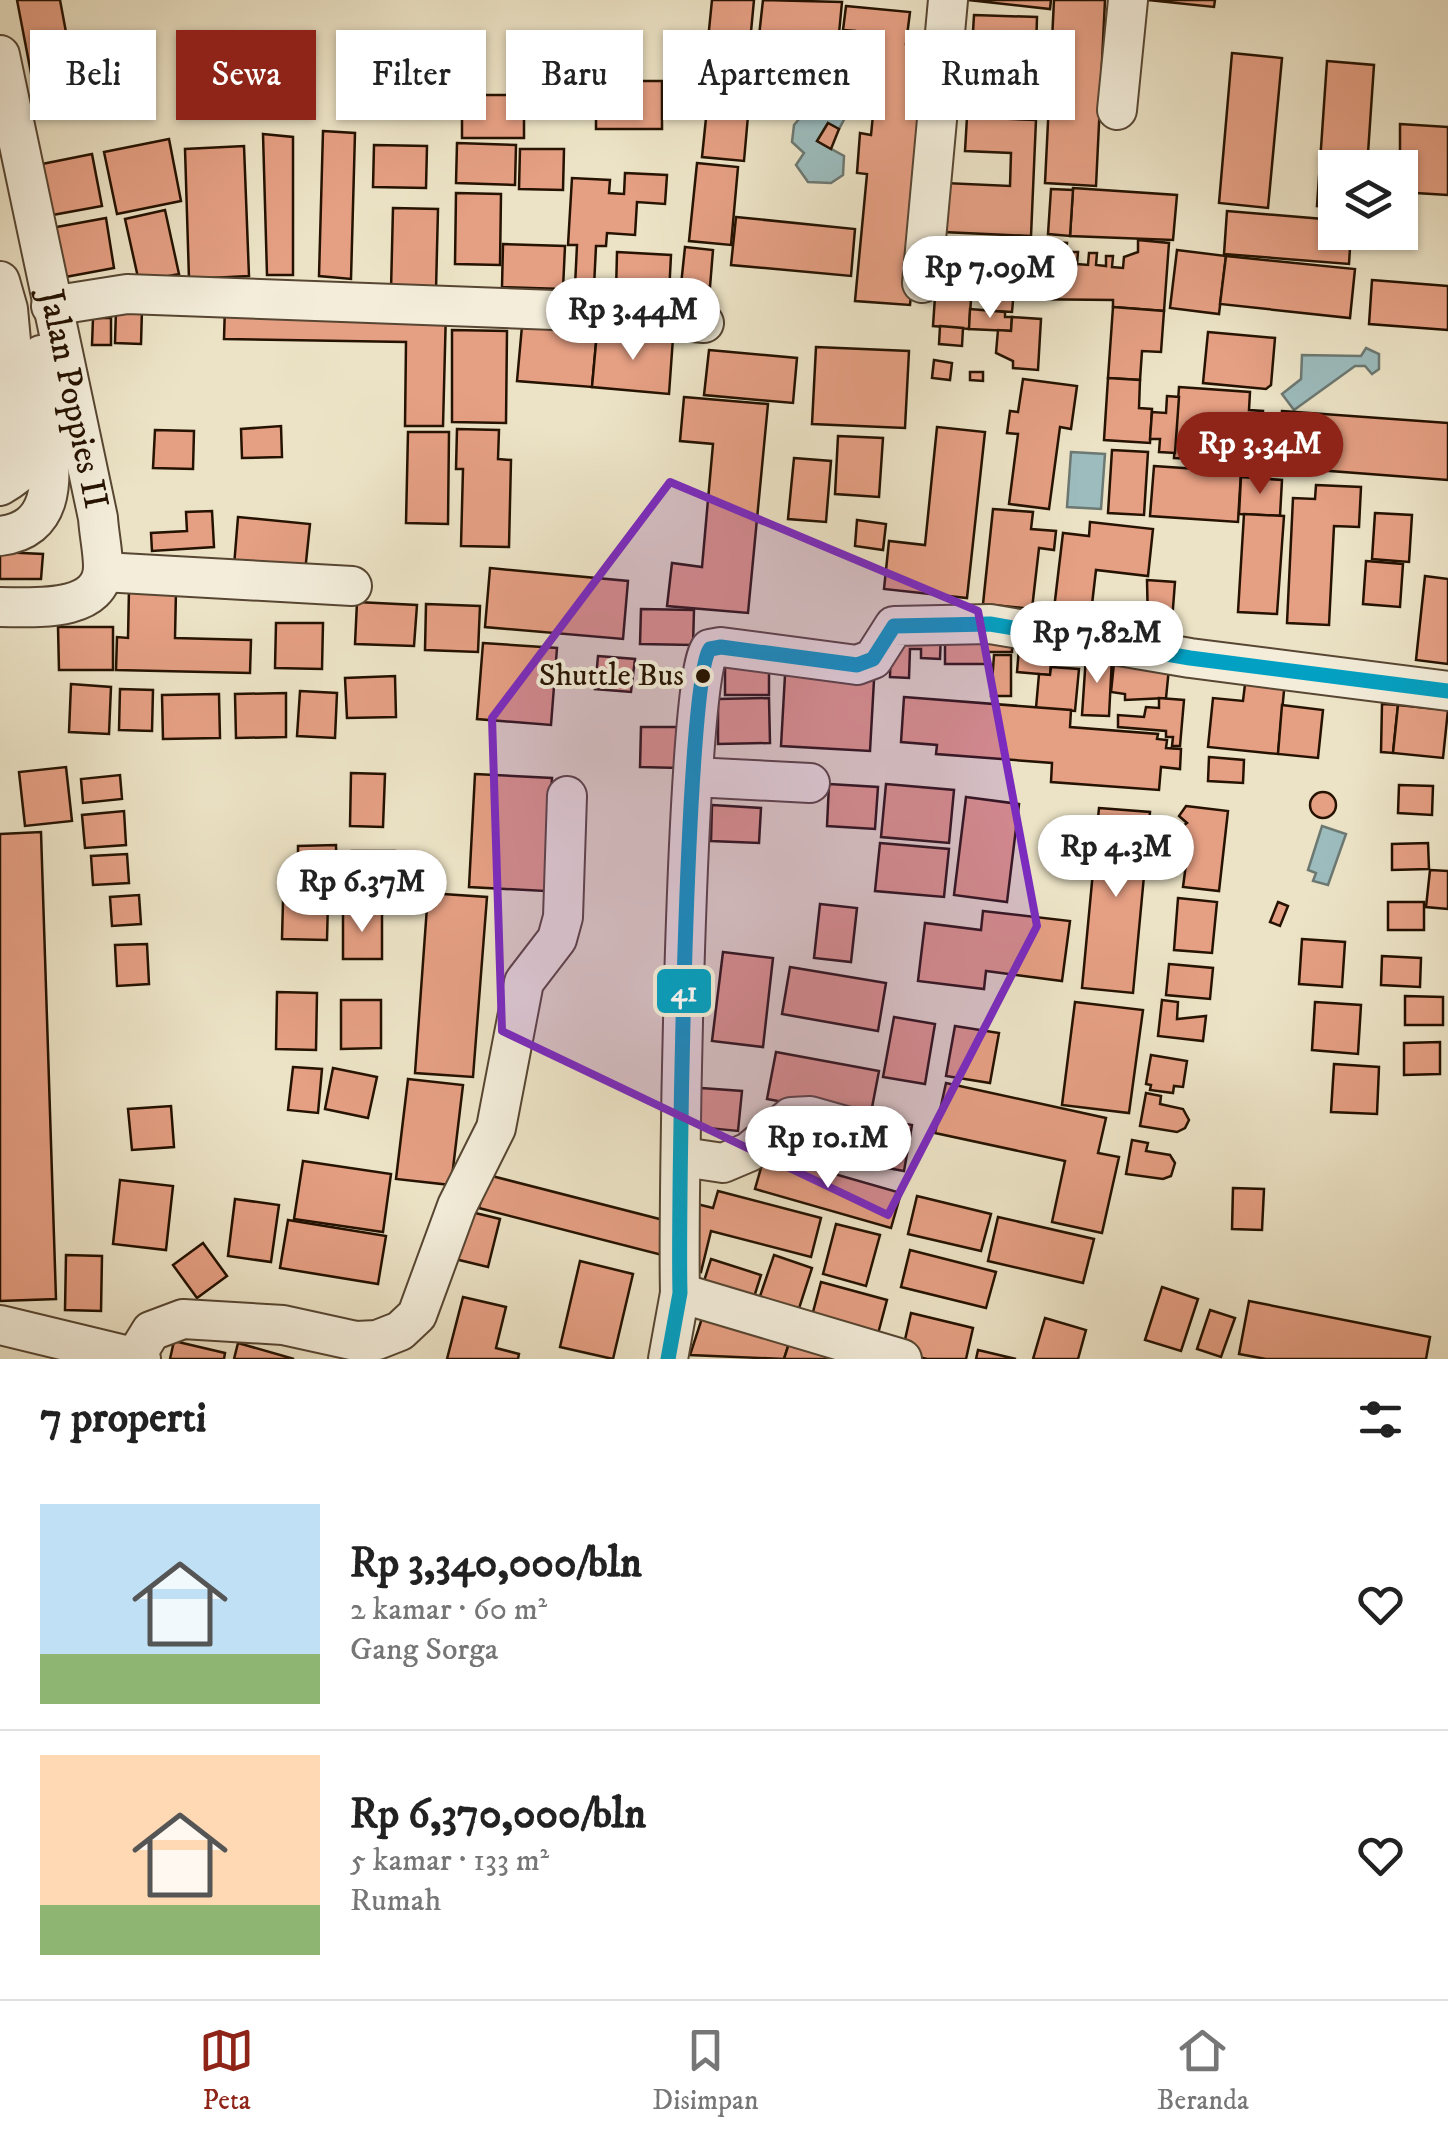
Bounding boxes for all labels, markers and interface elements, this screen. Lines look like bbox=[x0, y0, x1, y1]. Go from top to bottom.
chip: Beli bbox=[30, 30, 156, 120]
chip: Sewa bbox=[176, 30, 316, 120]
chip: Filter bbox=[336, 30, 486, 120]
chip: Baru bbox=[506, 30, 643, 120]
chip: Apartemen bbox=[663, 30, 885, 120]
chip: Rumah bbox=[905, 30, 1075, 120]
map controls bbox=[1318, 150, 1418, 250]
button: layers bbox=[1318, 150, 1418, 250]
pin: Rp 7.09M bbox=[887, 236, 1093, 321]
text: Rp 7.09M bbox=[925, 248, 1055, 288]
pin: Rp 3.44M bbox=[530, 278, 736, 363]
street label: Jalan Poppies II bbox=[28, 283, 117, 513]
text: Rp 3.44M bbox=[568, 290, 698, 330]
pin: Rp 3.34M bbox=[1157, 412, 1363, 497]
text: Rp 3.34M bbox=[1198, 424, 1322, 464]
pin: Rp 7.82M bbox=[994, 601, 1200, 686]
text: Rp 7.82M bbox=[1032, 613, 1162, 653]
place label: Shuttle Bus bbox=[539, 656, 684, 696]
marker: Shuttle Bus bbox=[693, 666, 713, 686]
pin: Rp 4.3M bbox=[1024, 815, 1208, 900]
text: Rp 4.3M bbox=[1060, 827, 1172, 867]
pin: Rp 6.37M bbox=[259, 850, 465, 935]
text: Rp 6.37M bbox=[299, 862, 425, 902]
line badge: 41 bbox=[655, 967, 713, 1015]
text: 41 bbox=[671, 975, 697, 1010]
pin: Rp 10.1M bbox=[725, 1106, 931, 1191]
text: Rp 10.1M bbox=[767, 1118, 889, 1158]
icon: filters bbox=[1353, 1392, 1408, 1447]
text: 7 properti bbox=[40, 1393, 206, 1445]
text: Rp 3,340,000/bln bbox=[350, 1538, 642, 1590]
icon: home bbox=[120, 1544, 240, 1664]
icon: heart bbox=[1353, 1577, 1408, 1632]
text: 2 kamar · 60 m² bbox=[350, 1590, 547, 1630]
text: Gang Sorga bbox=[350, 1630, 498, 1670]
text: Rp 6,370,000/bln bbox=[350, 1789, 646, 1841]
icon: home bbox=[120, 1795, 240, 1915]
icon: heart bbox=[1353, 1828, 1408, 1883]
text: 5 kamar · 133 m² bbox=[350, 1841, 549, 1881]
text: Rumah bbox=[350, 1881, 441, 1921]
tab: Peta bbox=[199, 2023, 254, 2118]
tab: Disimpan bbox=[652, 2023, 759, 2118]
tab: Beranda bbox=[1157, 2023, 1249, 2118]

